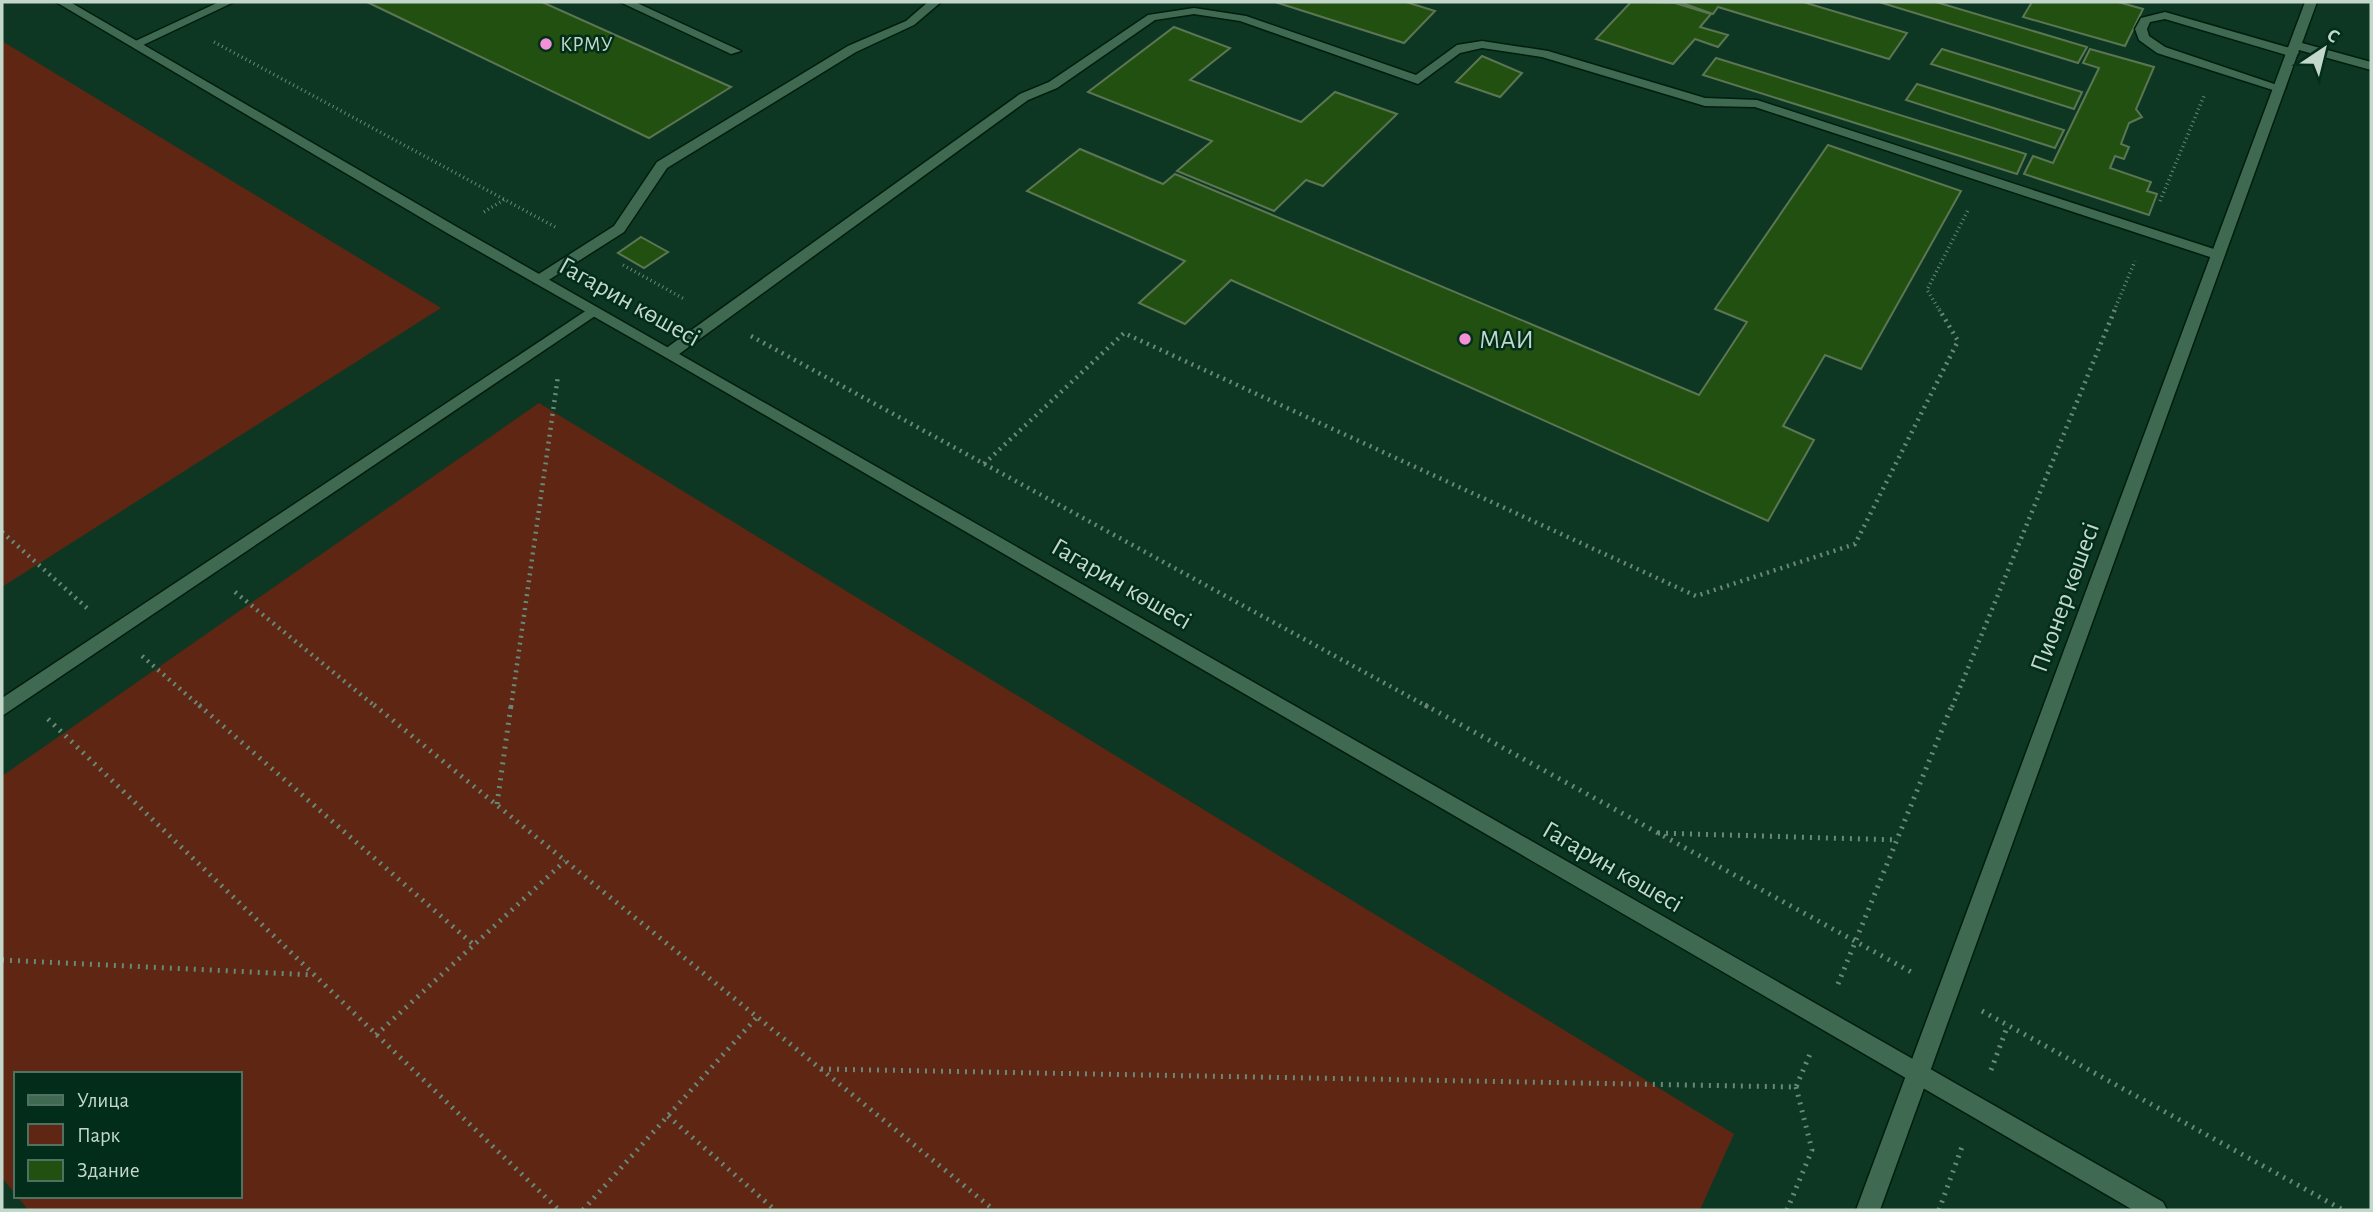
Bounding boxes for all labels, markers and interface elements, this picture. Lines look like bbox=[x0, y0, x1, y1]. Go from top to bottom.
north arrow bbox=[2289, 14, 2359, 84]
text: С bbox=[2323, 26, 2343, 47]
place label: КРМУ bbox=[560, 34, 613, 55]
marker: КРМУ bbox=[538, 36, 554, 52]
street label: Гагарин көшесі bbox=[554, 252, 705, 351]
place label: МАИ bbox=[1479, 327, 1534, 353]
marker: МАИ bbox=[1457, 331, 1473, 347]
street label: Пионер көшесі bbox=[2026, 519, 2104, 676]
street label: Гагарин көшесі bbox=[1047, 533, 1196, 634]
street label: Гагарин көшесі bbox=[1538, 816, 1687, 917]
legend bbox=[14, 1072, 242, 1198]
text: Улица bbox=[77, 1090, 130, 1111]
text: Парк bbox=[77, 1125, 121, 1146]
text: Здание bbox=[77, 1160, 140, 1181]

